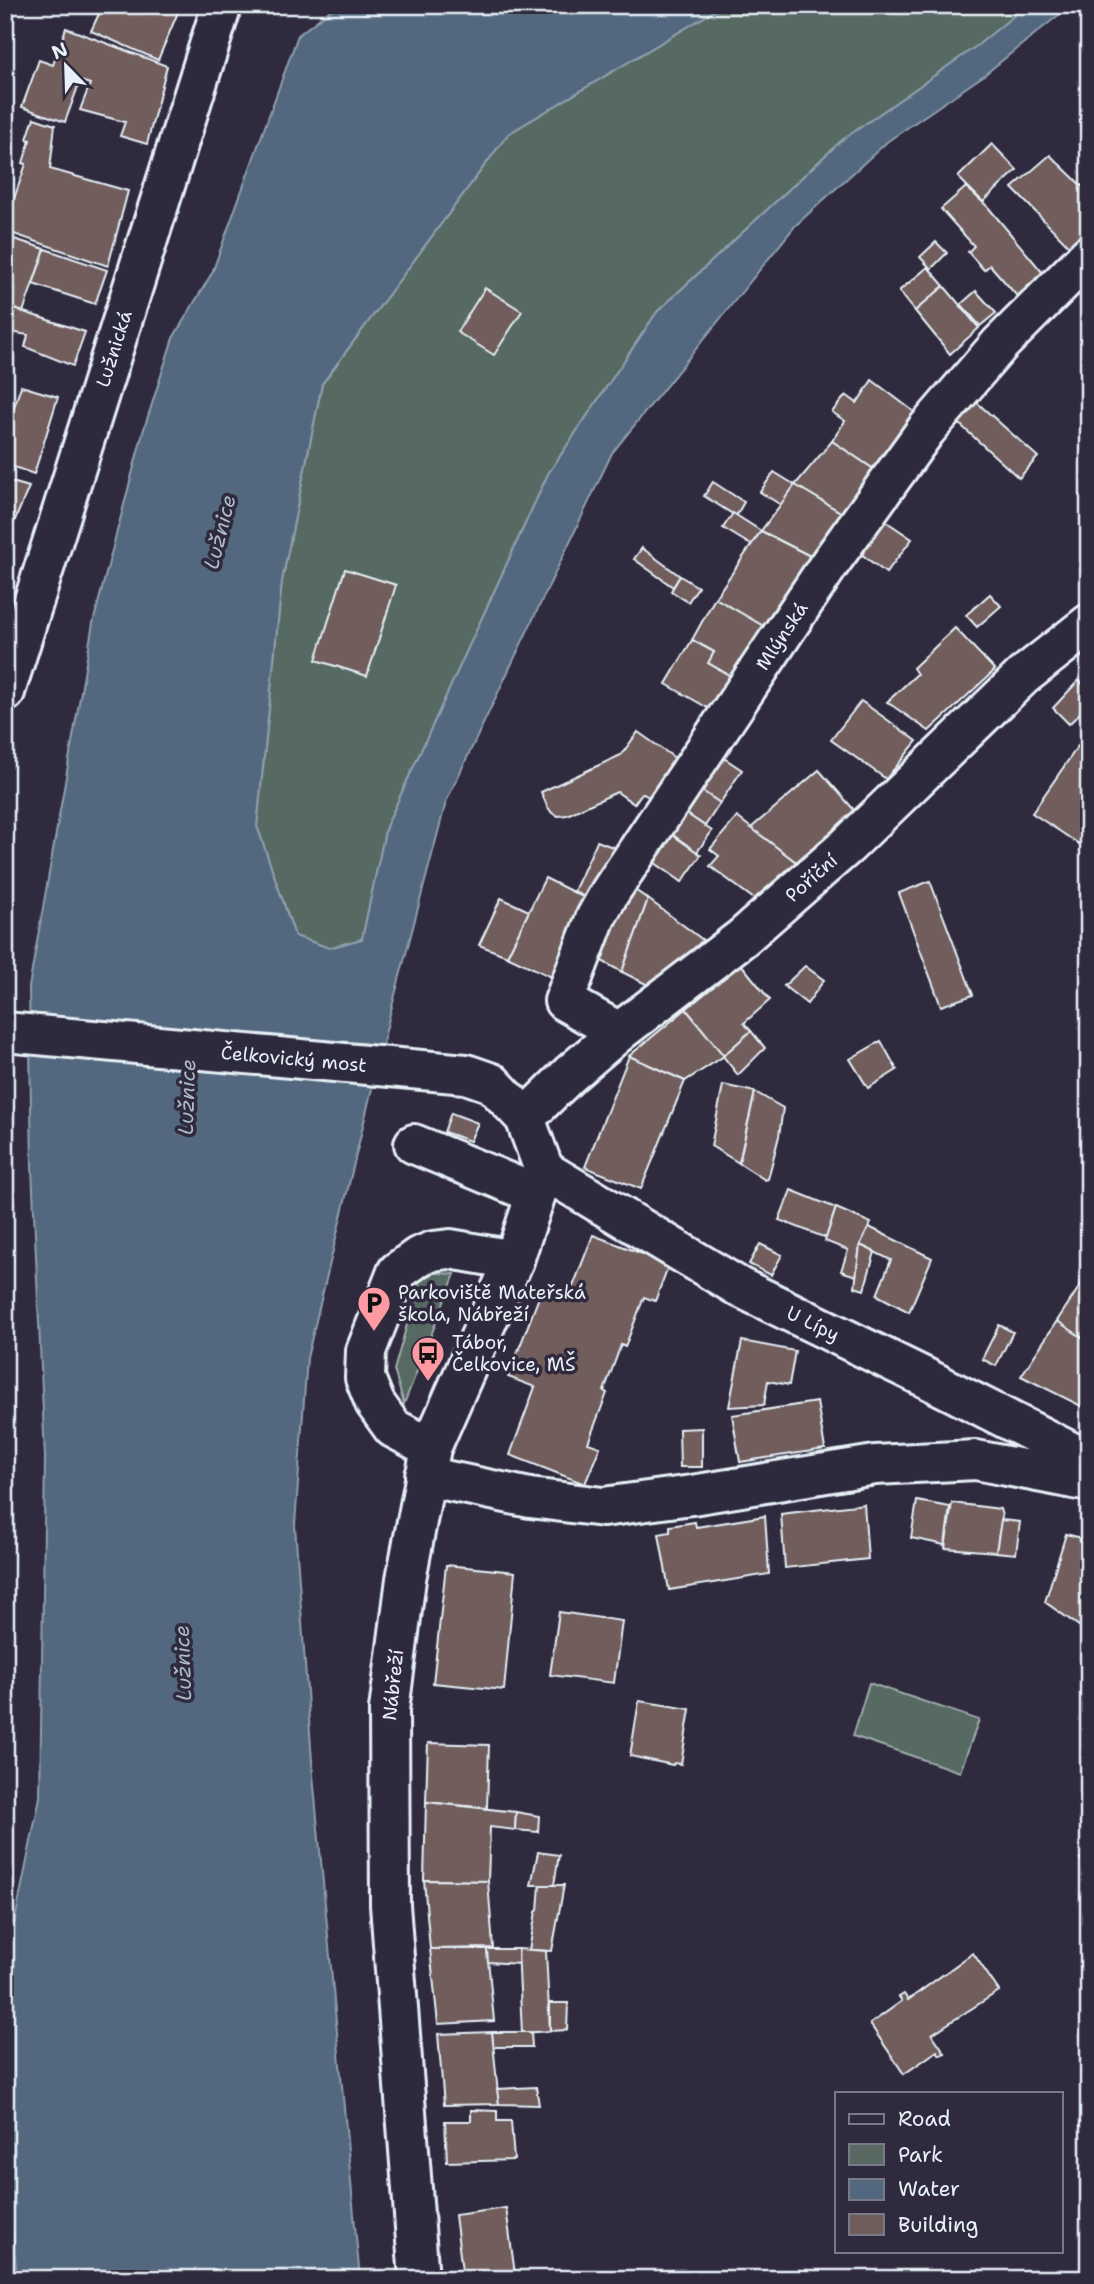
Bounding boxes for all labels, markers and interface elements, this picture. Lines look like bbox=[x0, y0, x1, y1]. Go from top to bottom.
north arrow bbox=[32, 32, 102, 102]
text: N bbox=[48, 36, 71, 65]
street label: Lužnická bbox=[90, 307, 137, 390]
water label: Lužnice bbox=[197, 492, 243, 572]
street label: Mlýnská bbox=[750, 597, 813, 675]
street label: Poříční bbox=[780, 847, 843, 907]
street label: Čelkovický most bbox=[220, 1038, 368, 1077]
water label: Lužnice bbox=[172, 1059, 202, 1135]
place label: Parkoviště Mateřská škola, Nábřeží bbox=[398, 1280, 586, 1327]
parking icon: Parkoviště Mateřská škola, Nábřeží bbox=[355, 1284, 393, 1333]
street label: U Lípy bbox=[783, 1300, 844, 1347]
place label: Tábor, Čelkovice, MŠ bbox=[452, 1330, 575, 1377]
bus stop icon: Tábor, Čelkovice, MŠ bbox=[409, 1334, 447, 1383]
water label: Lužnice bbox=[168, 1625, 198, 1701]
street label: Nábřeží bbox=[377, 1647, 409, 1722]
legend bbox=[835, 2092, 1062, 2252]
text: Road bbox=[898, 2105, 951, 2133]
text: Park bbox=[898, 2141, 943, 2169]
text: Water bbox=[898, 2175, 960, 2203]
text: Building bbox=[898, 2211, 978, 2239]

